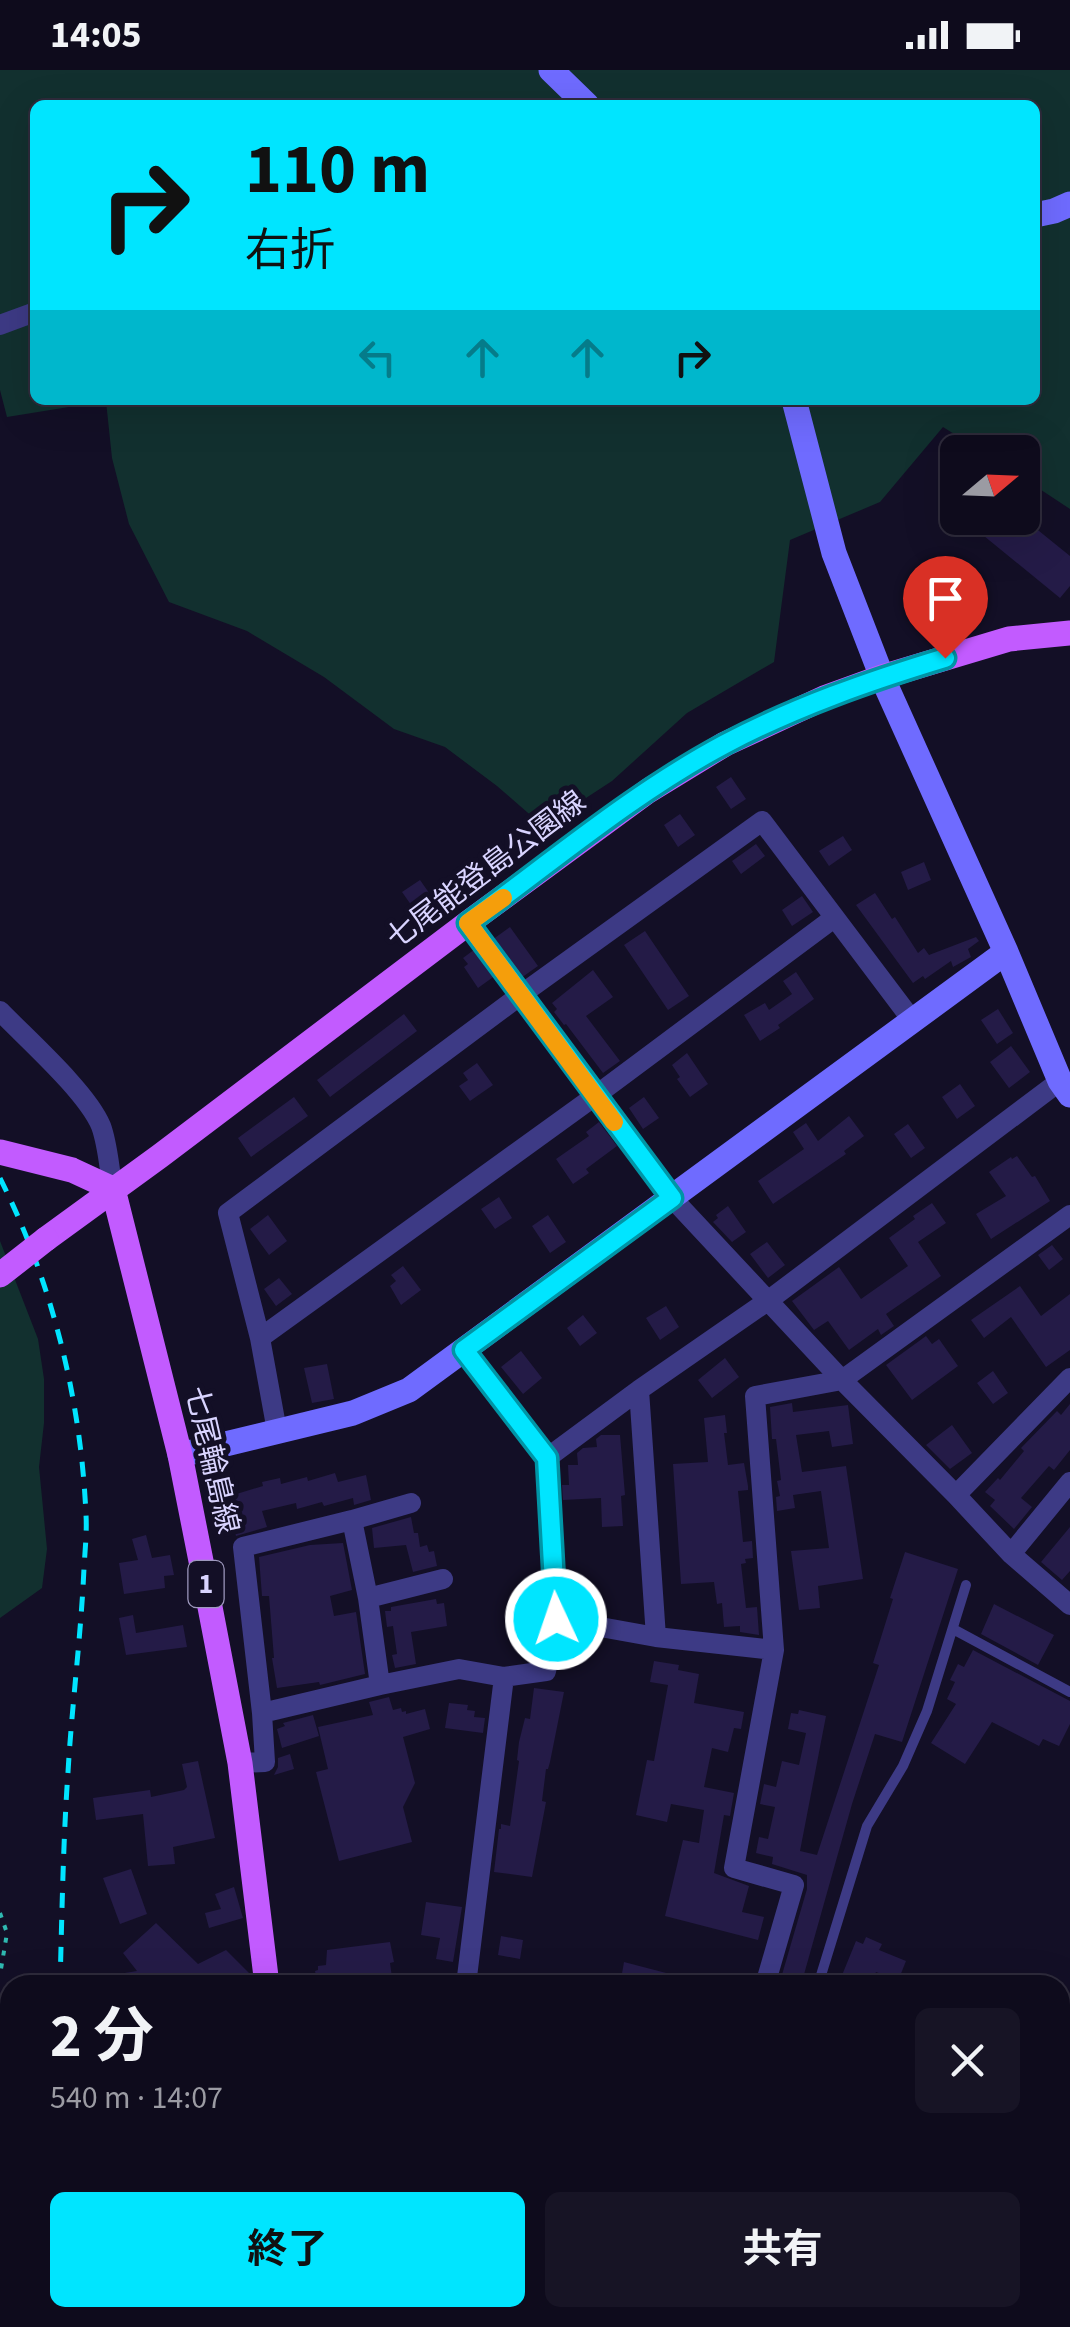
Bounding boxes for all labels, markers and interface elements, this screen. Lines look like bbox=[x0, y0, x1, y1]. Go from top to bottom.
text: 14:05 bbox=[50, 8, 142, 62]
text: 110 m bbox=[245, 120, 430, 220]
icon: right bbox=[80, 140, 210, 270]
text: 右折 bbox=[245, 219, 335, 283]
icon: left bbox=[350, 330, 405, 385]
icon: ahead bbox=[455, 330, 510, 385]
icon: ahead bbox=[560, 330, 615, 385]
icon: right bbox=[665, 330, 720, 385]
north arrow bbox=[940, 435, 1040, 535]
map controls bbox=[940, 435, 1040, 535]
pin bbox=[903, 556, 988, 659]
icon: arrive bbox=[918, 571, 973, 626]
street label: 七尾能登島公園線 bbox=[377, 781, 595, 959]
street label: 七尾輪島線 bbox=[174, 1382, 250, 1538]
road number: 1 bbox=[188, 1561, 224, 1607]
position arrow bbox=[504, 1567, 608, 1671]
text: 2 分 bbox=[50, 1995, 154, 2080]
button: close bbox=[915, 2008, 1020, 2113]
text: 540 m · 14:07 bbox=[50, 2075, 223, 2121]
button: 終了 bbox=[50, 2192, 525, 2307]
button: 共有 bbox=[545, 2192, 1020, 2307]

